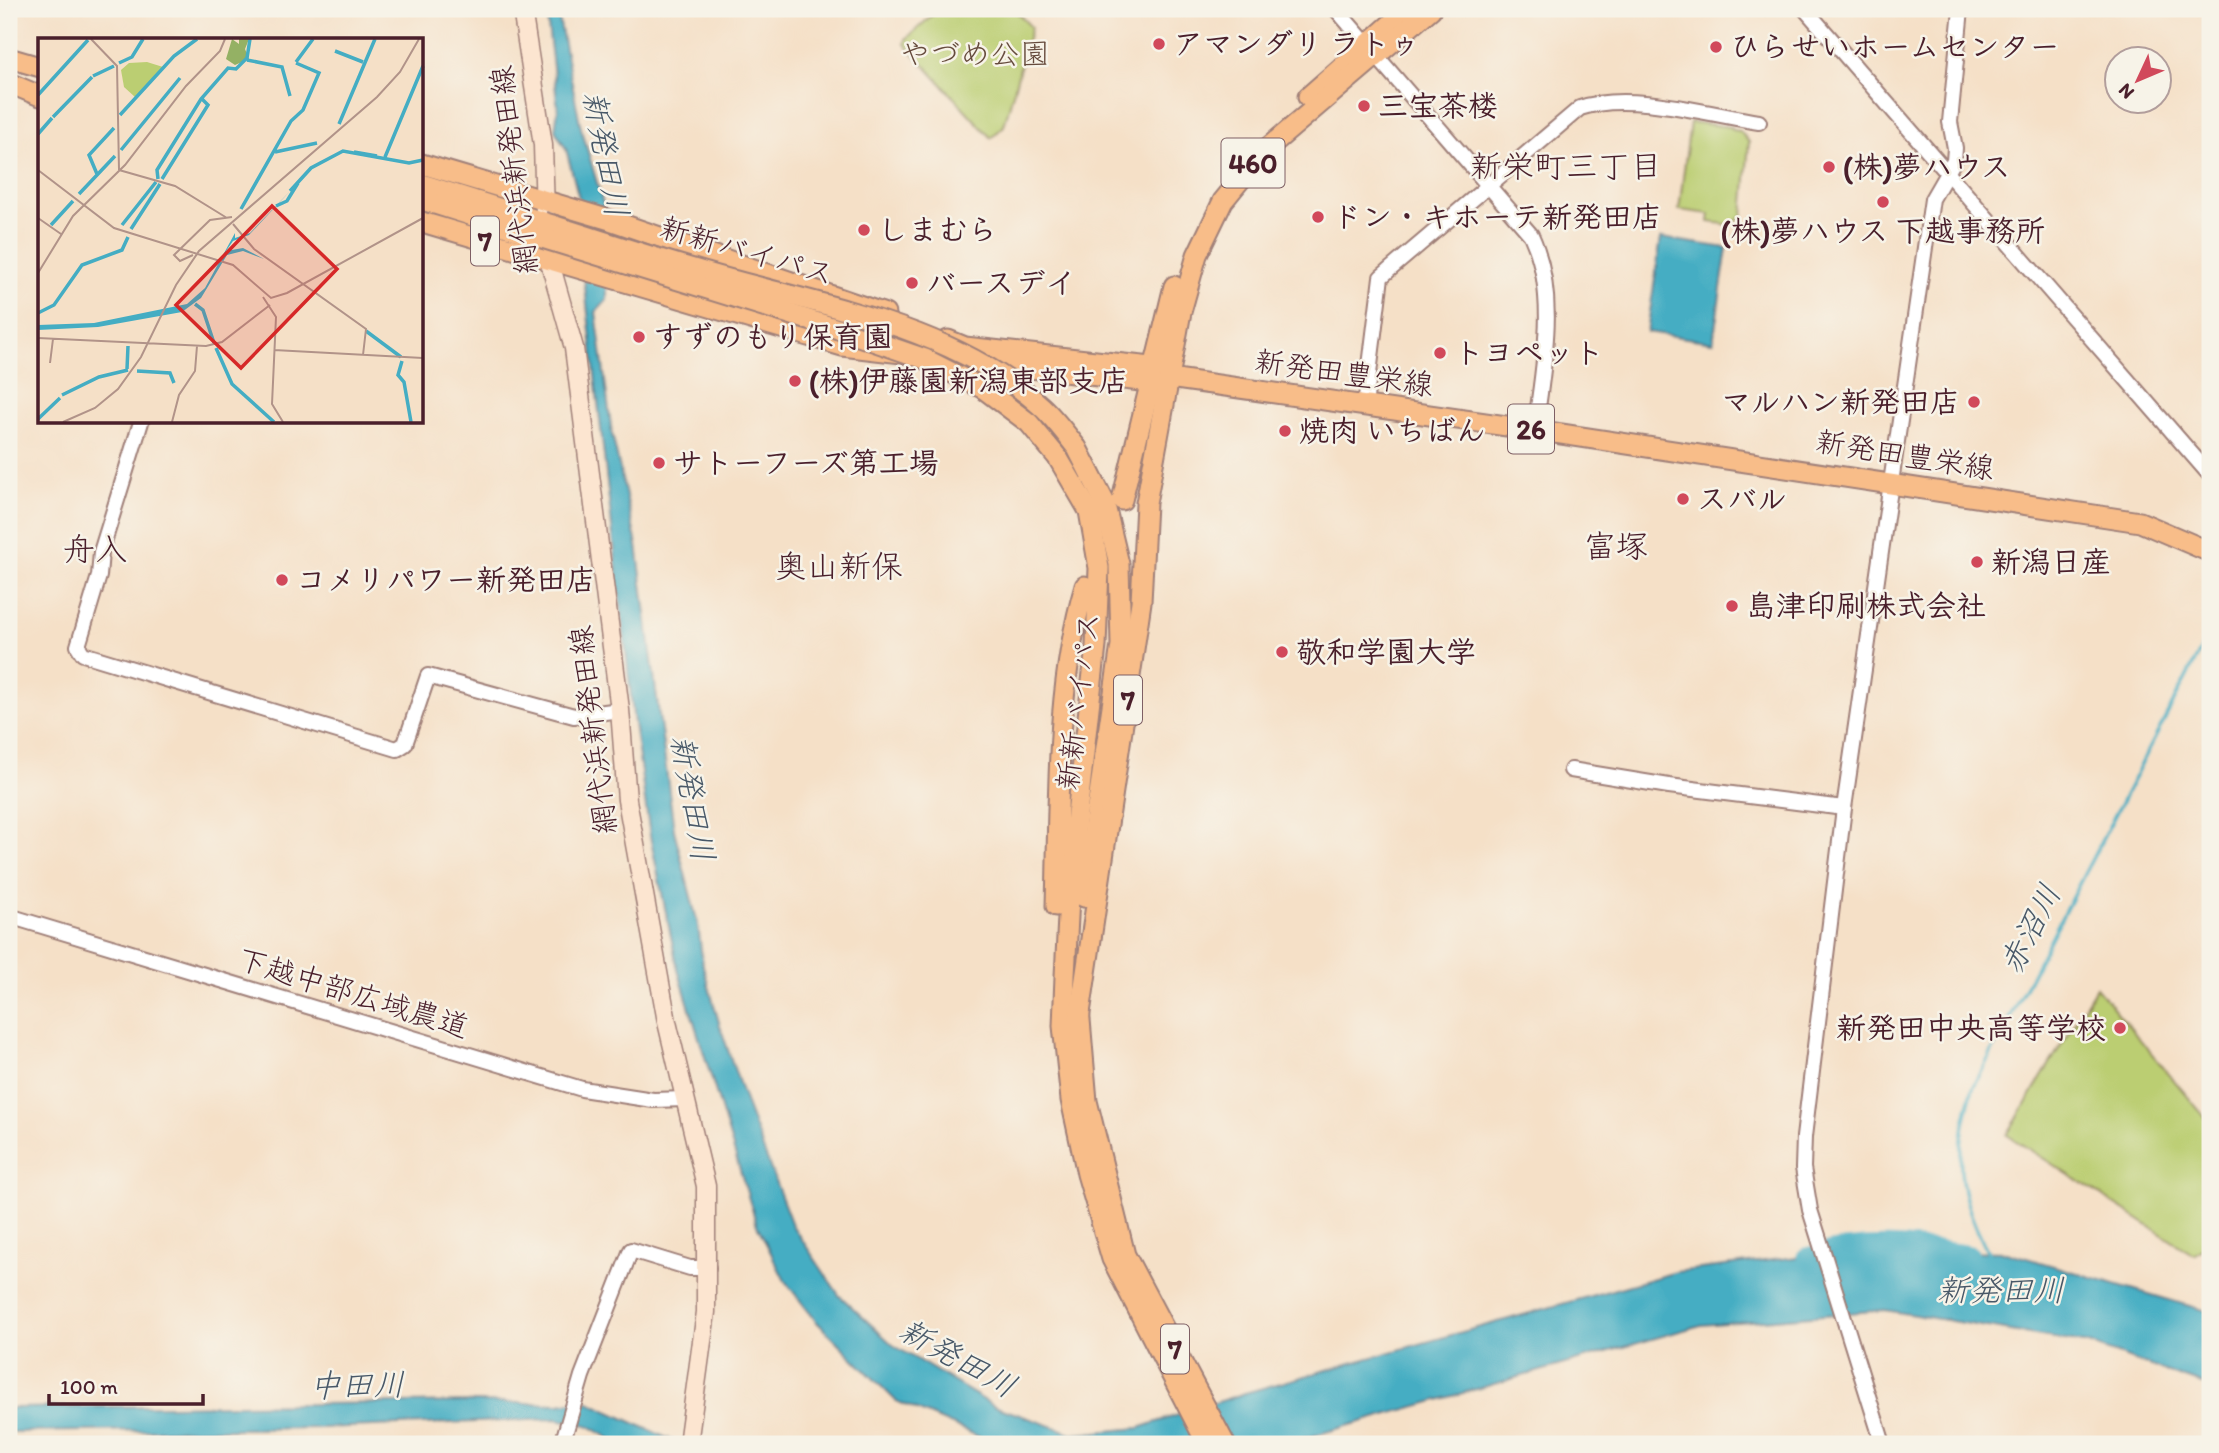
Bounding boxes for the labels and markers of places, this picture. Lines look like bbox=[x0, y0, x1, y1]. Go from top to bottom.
place label: アマンダリ ラトゥ bbox=[1173, 25, 1420, 62]
place label: ひらせいホームセンター bbox=[1730, 28, 2059, 65]
marker: アマンダリ ラトゥ bbox=[1151, 36, 1167, 52]
marker: ひらせいホームセンター bbox=[1708, 39, 1724, 55]
place label: 三宝茶楼 bbox=[1378, 87, 1498, 124]
marker: 三宝茶楼 bbox=[1356, 98, 1372, 114]
place label: (株)夢ハウス bbox=[1843, 148, 2011, 185]
marker: (株)夢ハウス bbox=[1821, 159, 1837, 175]
marker: (株)夢ハウス 下越事務所 bbox=[1875, 194, 1891, 210]
place label: ドン・キホーテ新発田店 bbox=[1332, 198, 1662, 235]
marker: ドン・キホーテ新発田店 bbox=[1310, 209, 1326, 225]
place label: しまむら bbox=[878, 211, 998, 248]
place label: (株)夢ハウス 下越事務所 bbox=[1721, 212, 2045, 249]
marker: しまむら bbox=[856, 222, 872, 238]
place label: バースデイ bbox=[926, 264, 1075, 301]
marker: バースデイ bbox=[904, 275, 920, 291]
place label: すずのもり保育園 bbox=[653, 318, 893, 355]
marker: すずのもり保育園 bbox=[631, 329, 647, 345]
place label: トヨペット bbox=[1454, 334, 1604, 371]
marker: トヨペット bbox=[1432, 345, 1448, 361]
place label: (株)伊藤園新潟東部支店 bbox=[809, 362, 1129, 399]
marker: (株)伊藤園新潟東部支店 bbox=[787, 373, 803, 389]
place label: マルハン新発田店 bbox=[1721, 383, 1960, 420]
marker: マルハン新発田店 bbox=[1966, 394, 1982, 410]
place label: 焼肉 いちばん bbox=[1299, 412, 1486, 449]
marker: 焼肉 いちばん bbox=[1277, 423, 1293, 439]
place label: サトーフーズ第工場 bbox=[673, 444, 939, 481]
marker: サトーフーズ第工場 bbox=[651, 455, 667, 471]
place label: スバル bbox=[1697, 480, 1787, 517]
marker: スバル bbox=[1675, 491, 1691, 507]
place label: 新潟日産 bbox=[1991, 543, 2111, 580]
marker: 新潟日産 bbox=[1969, 554, 1985, 570]
place label: コメリパワー新発田店 bbox=[296, 561, 596, 598]
marker: コメリパワー新発田店 bbox=[274, 572, 290, 588]
place label: 島津印刷株式会社 bbox=[1746, 587, 1986, 624]
marker: 島津印刷株式会社 bbox=[1724, 598, 1740, 614]
place label: 敬和学園大学 bbox=[1296, 633, 1476, 670]
marker: 敬和学園大学 bbox=[1274, 644, 1290, 660]
place label: 新発田中央高等学校 bbox=[1836, 1009, 2106, 1046]
marker: 新発田中央高等学校 bbox=[2112, 1020, 2128, 1036]

